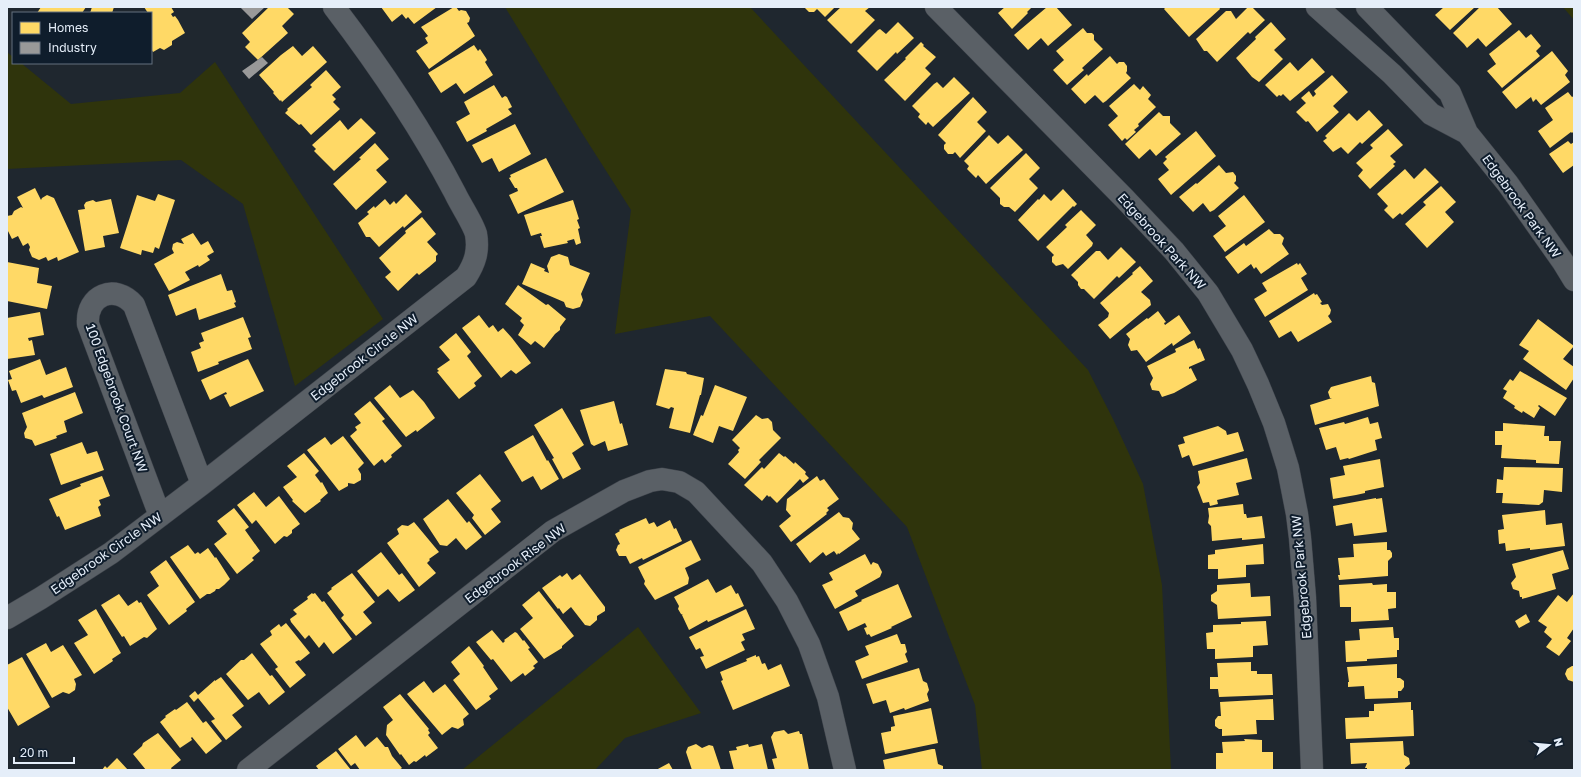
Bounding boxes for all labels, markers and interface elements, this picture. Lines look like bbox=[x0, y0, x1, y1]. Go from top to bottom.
legend bbox=[12, 12, 152, 64]
text: Homes bbox=[48, 20, 88, 35]
text: Industry bbox=[48, 40, 97, 55]
street label: Edgebrook Park NW bbox=[1479, 151, 1565, 261]
street label: Edgebrook Park NW bbox=[1114, 189, 1210, 293]
street label: Edgebrook Circle NW bbox=[307, 310, 421, 404]
street label: 100 Edgebrook Court NW bbox=[83, 322, 152, 475]
street label: Edgebrook Circle NW bbox=[47, 508, 165, 597]
street label: Edgebrook Park NW bbox=[1288, 514, 1314, 640]
street label: Edgebrook Rise NW bbox=[461, 519, 569, 606]
north arrow bbox=[1529, 725, 1569, 765]
text: N bbox=[1552, 736, 1566, 748]
scale bar bbox=[14, 739, 74, 765]
text: 20 m bbox=[20, 745, 48, 760]

